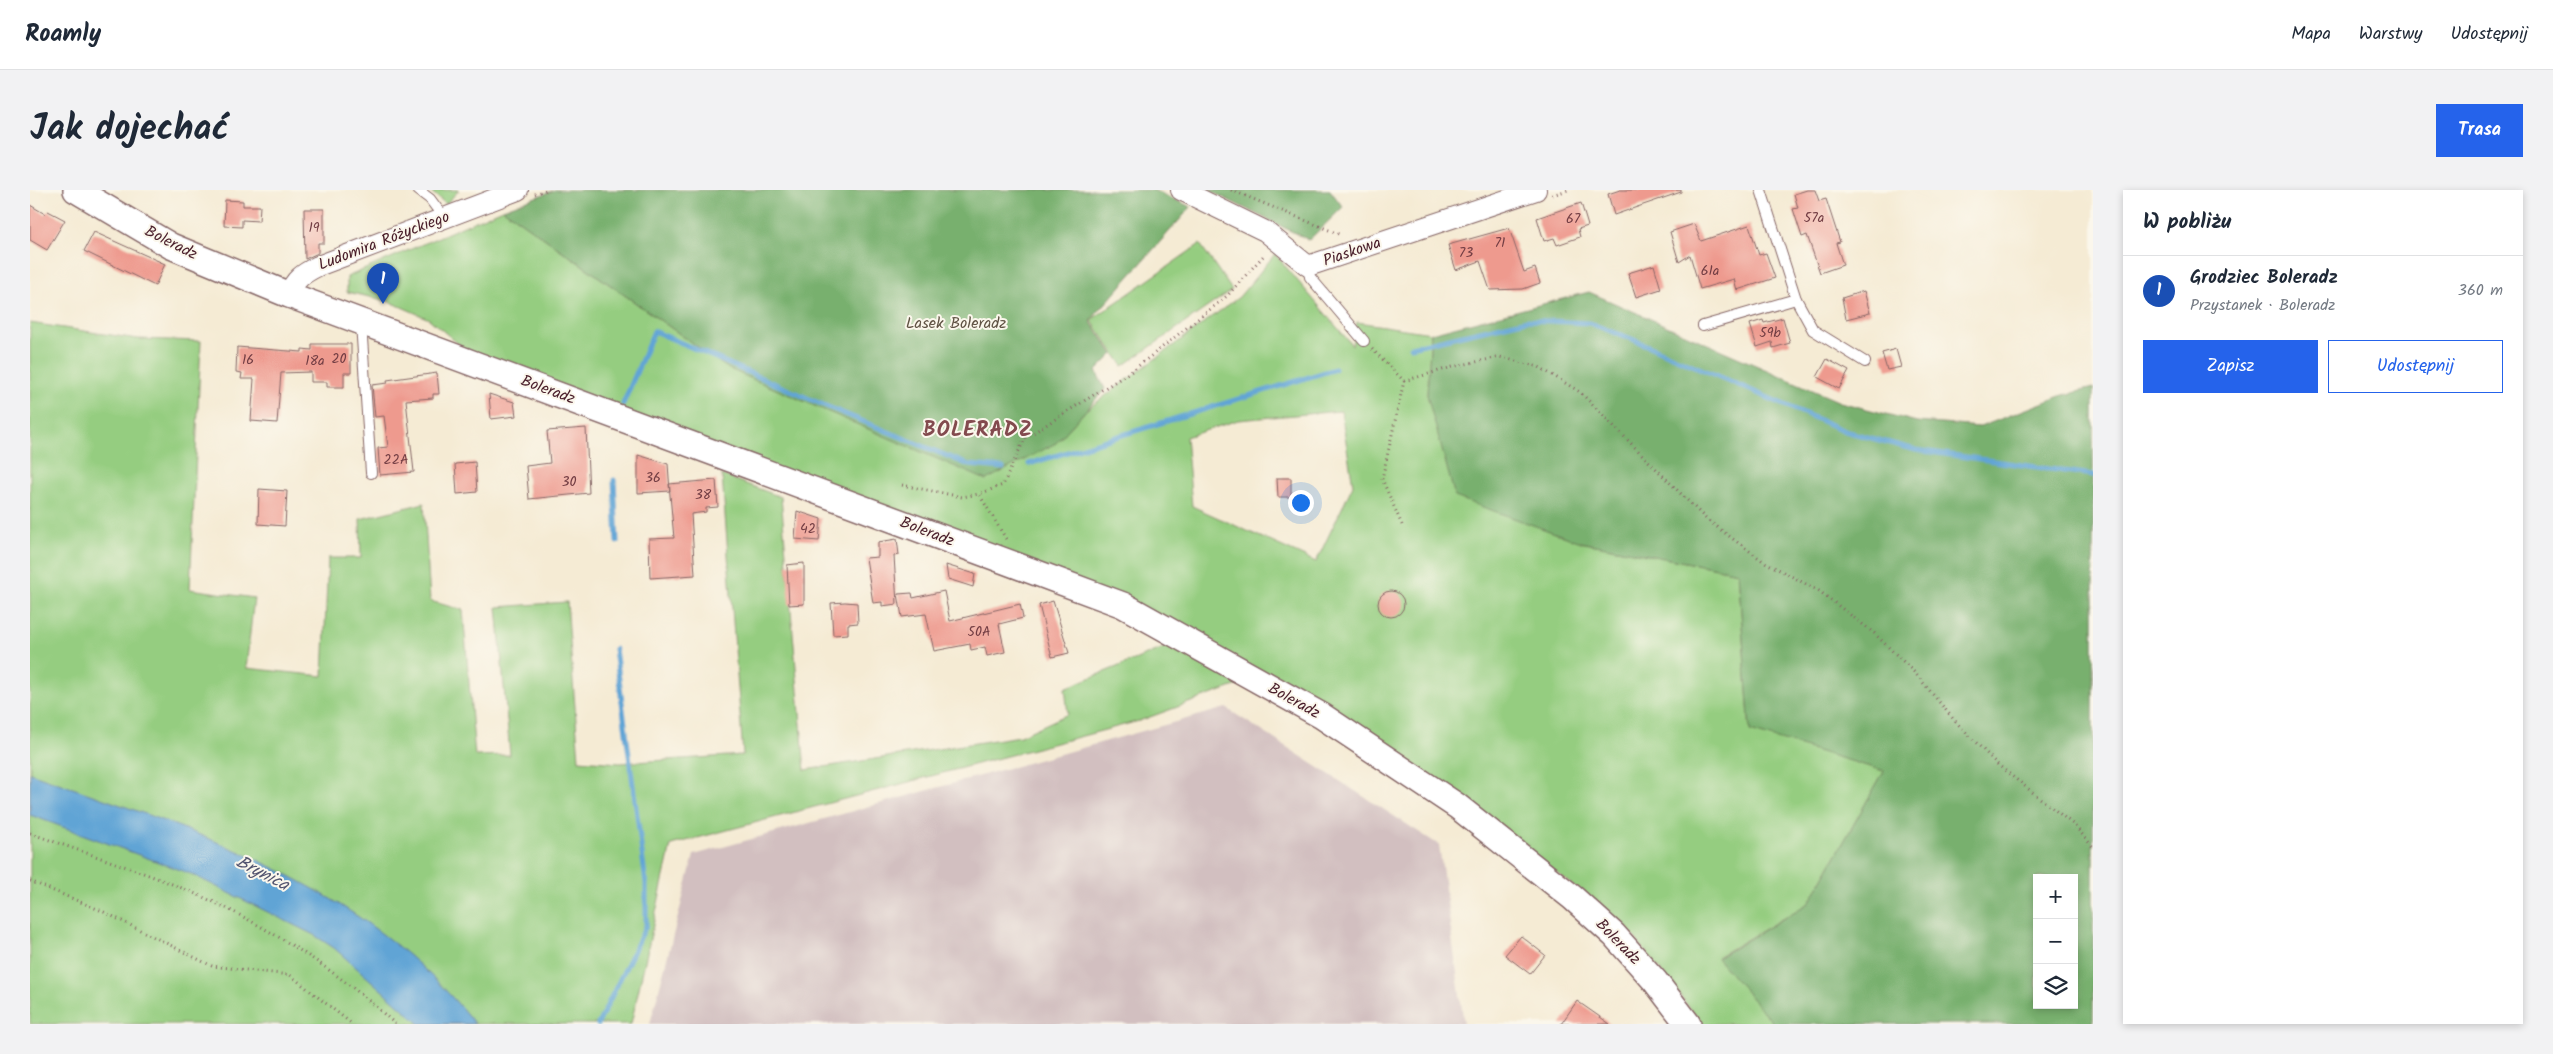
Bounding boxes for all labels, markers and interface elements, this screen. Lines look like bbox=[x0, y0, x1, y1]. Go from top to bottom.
text: Roamly bbox=[25, 15, 101, 54]
text: Mapa bbox=[2291, 20, 2331, 49]
text: Warstwy bbox=[2359, 20, 2423, 49]
text: Udostępnij bbox=[2451, 20, 2528, 49]
text: Jak dojechać bbox=[30, 102, 229, 158]
button: Trasa bbox=[2436, 104, 2523, 157]
street label: Ludomira Różyckiego bbox=[315, 204, 453, 278]
text: W pobliżu bbox=[2143, 206, 2231, 239]
house number: 57a bbox=[1804, 207, 1824, 229]
house number: 67 bbox=[1566, 208, 1581, 230]
house number: 19 bbox=[308, 217, 320, 239]
street label: Boleradz bbox=[140, 219, 202, 267]
street label: Piaskowa bbox=[1320, 230, 1384, 274]
house number: 71 bbox=[1495, 232, 1505, 254]
house number: 73 bbox=[1459, 242, 1473, 264]
house number: 61a bbox=[1701, 260, 1719, 282]
pin: 1 bbox=[367, 263, 399, 304]
text: Grodziec Boleradz bbox=[2190, 263, 2338, 293]
text: 1 bbox=[2157, 278, 2161, 303]
text: 360 m bbox=[2458, 278, 2503, 303]
text: Przystanek · Boleradz bbox=[2190, 293, 2335, 318]
park label: Lasek Boleradz bbox=[906, 311, 1006, 336]
house number: 59b bbox=[1759, 322, 1781, 344]
button: Zapisz bbox=[2143, 340, 2318, 393]
button: Udostępnij bbox=[2328, 340, 2503, 393]
house number: 20 bbox=[331, 348, 347, 370]
house number: 16 bbox=[242, 349, 254, 371]
house number: 18a bbox=[305, 350, 325, 372]
street label: Boleradz bbox=[517, 369, 579, 411]
district label: BOLERADZ bbox=[923, 414, 1033, 447]
house number: 22A bbox=[384, 449, 408, 471]
house number: 36 bbox=[645, 467, 661, 489]
house number: 30 bbox=[562, 471, 577, 493]
house number: 38 bbox=[695, 484, 712, 506]
your location bbox=[1288, 490, 1314, 516]
street label: Boleradz bbox=[896, 510, 958, 554]
house number: 42 bbox=[800, 518, 816, 540]
house number: 50A bbox=[967, 621, 991, 643]
street label: Boleradz bbox=[1263, 676, 1325, 726]
water label: Brynica bbox=[230, 848, 295, 900]
map controls bbox=[2033, 874, 2078, 1009]
button: + bbox=[2033, 874, 2078, 919]
street label: Boleradz bbox=[1589, 913, 1647, 971]
button: − bbox=[2033, 919, 2078, 964]
button: layers bbox=[2033, 964, 2078, 1009]

